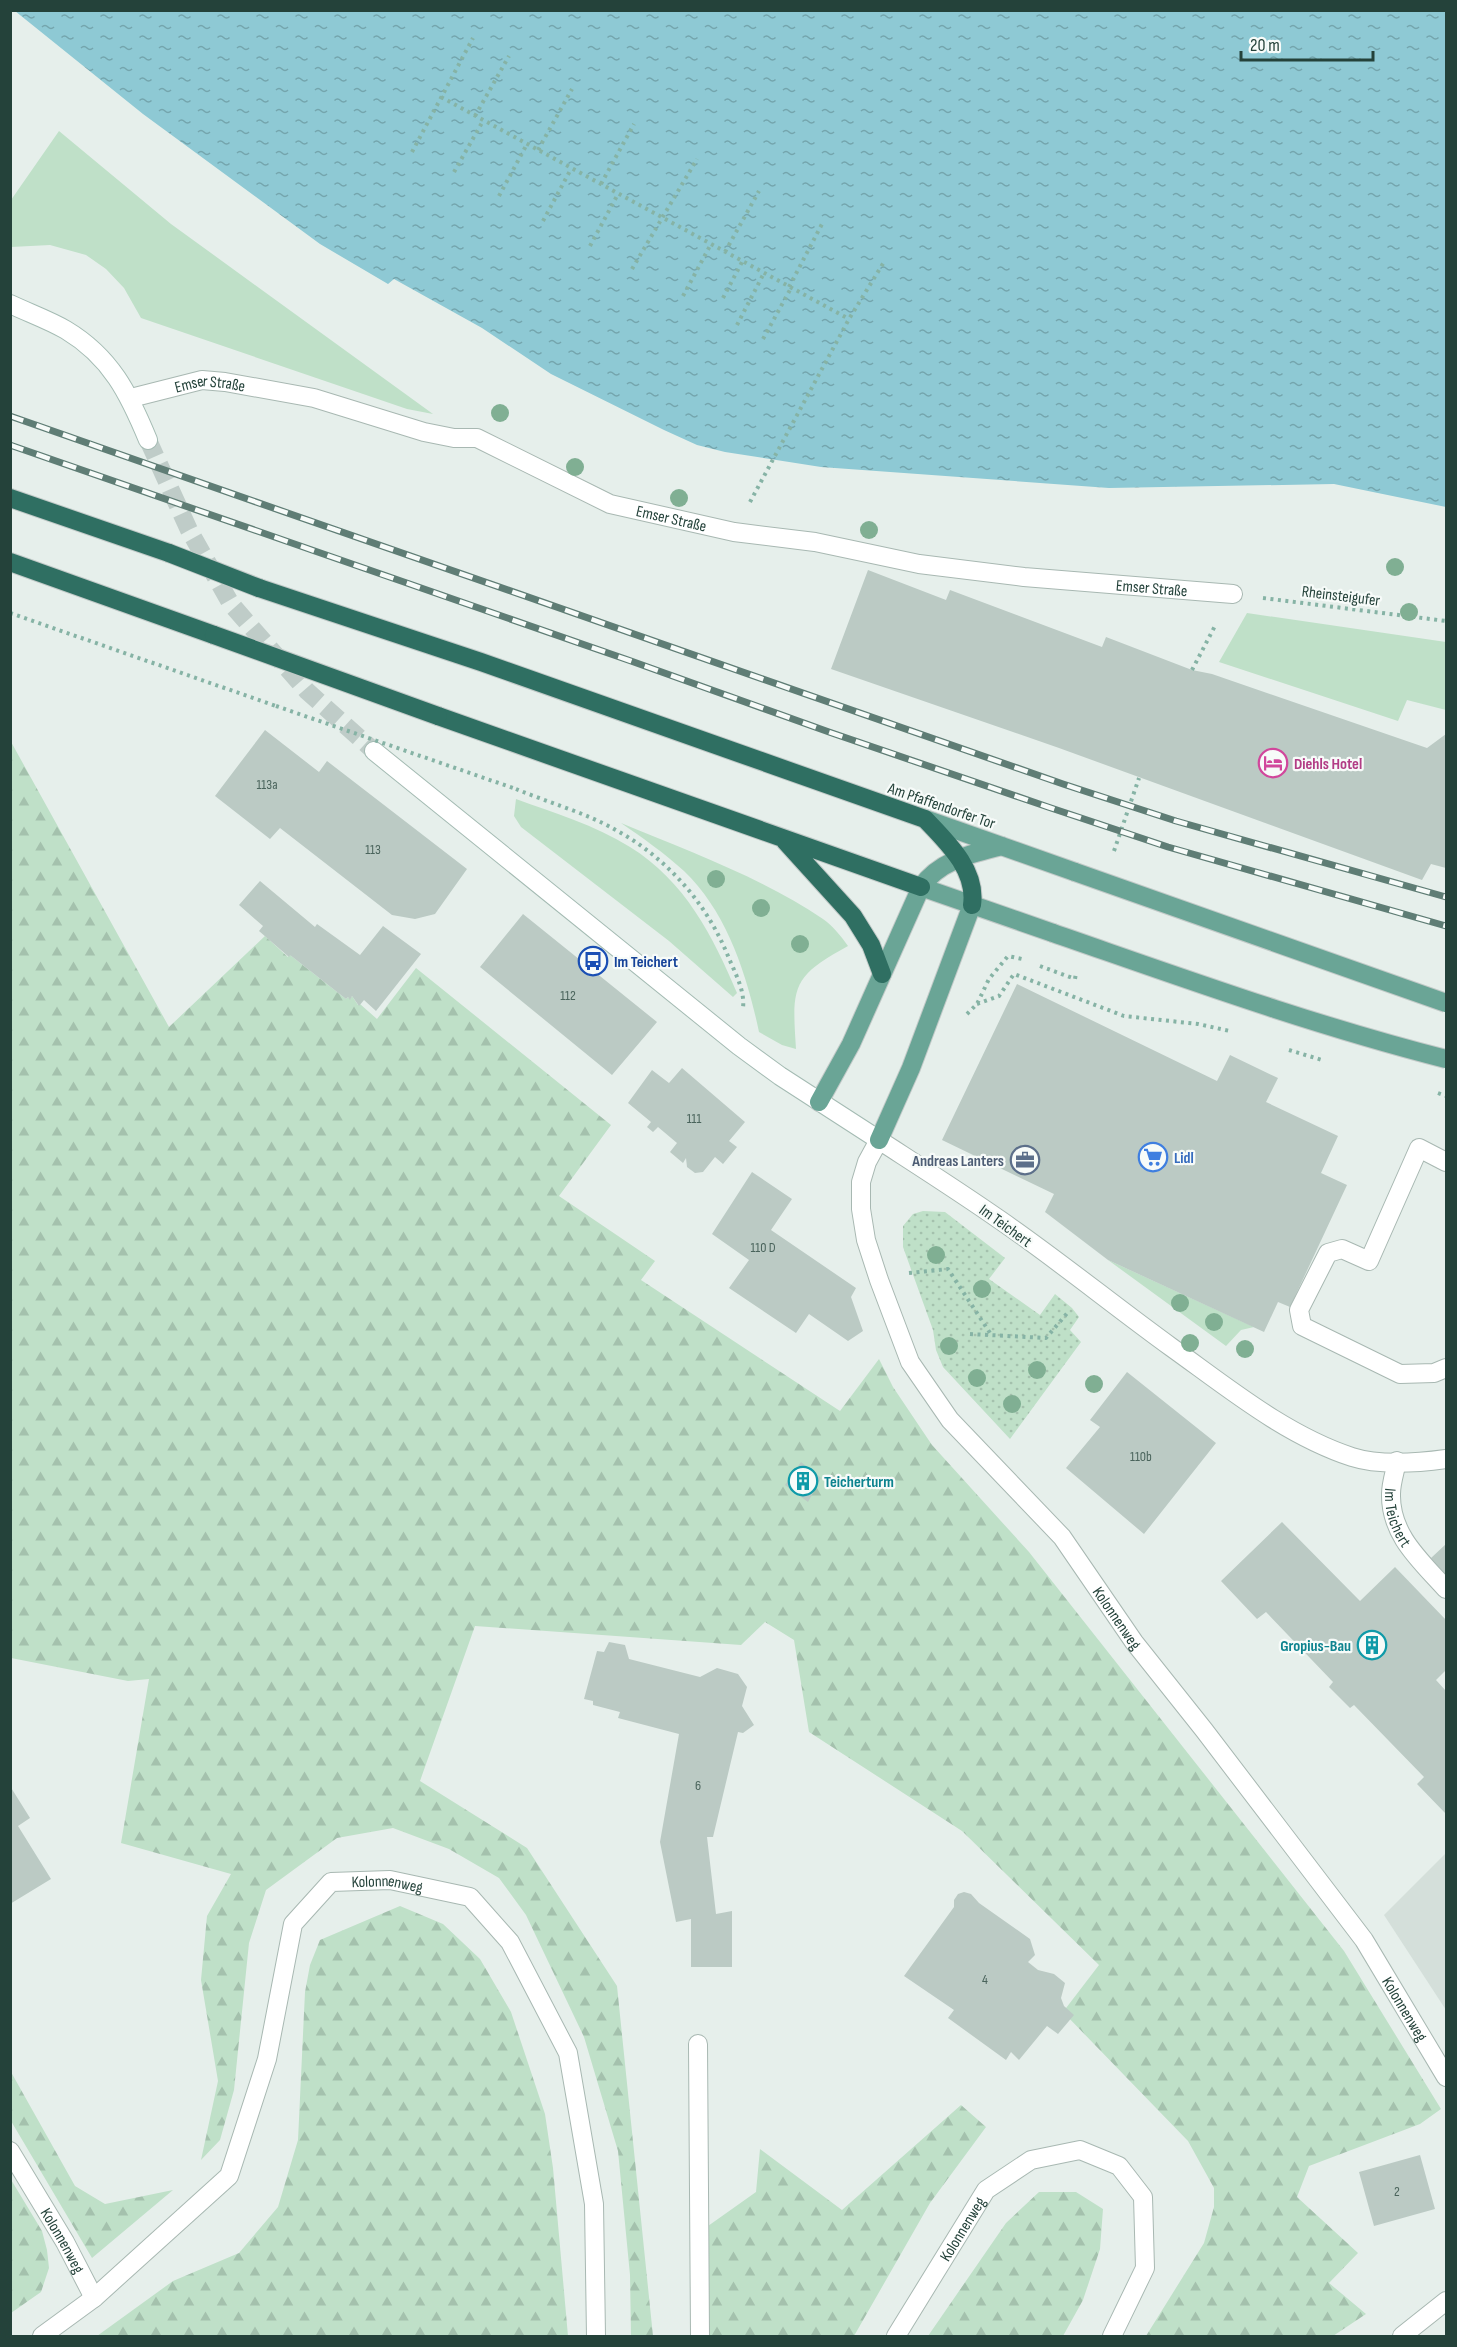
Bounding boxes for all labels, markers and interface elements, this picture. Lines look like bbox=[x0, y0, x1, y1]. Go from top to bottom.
scale bar bbox=[1241, 24, 1373, 62]
text: 20 m bbox=[1250, 35, 1280, 56]
street label: Emser Straße bbox=[173, 372, 247, 398]
street label: Emser Straße bbox=[634, 502, 708, 537]
street label: Emser Straße bbox=[1115, 577, 1188, 601]
street label: Rheinsteigufer bbox=[1301, 582, 1381, 611]
hotel icon: Diehls Hotel bbox=[1257, 747, 1289, 779]
place label: Diehls Hotel bbox=[1294, 755, 1362, 774]
house number: 113a bbox=[256, 776, 278, 793]
street label: Am Pfaffendorfer Tor bbox=[884, 779, 998, 834]
house number: 113 bbox=[365, 841, 381, 858]
bus stop icon: Im Teichert bbox=[577, 945, 609, 977]
place label: Im Teichert bbox=[614, 953, 678, 972]
house number: 112 bbox=[560, 987, 576, 1004]
house number: 111 bbox=[687, 1110, 701, 1127]
supermarket icon: Lidl bbox=[1137, 1141, 1169, 1173]
office icon: Andreas Lanters bbox=[1009, 1144, 1041, 1176]
place label: Lidl bbox=[1174, 1149, 1194, 1168]
place label: Andreas Lanters bbox=[911, 1152, 1004, 1171]
street label: Im Teichert bbox=[975, 1201, 1035, 1252]
house number: 110 D bbox=[750, 1239, 776, 1256]
house number: 110b bbox=[1130, 1448, 1152, 1465]
building icon: Teicherturm bbox=[787, 1465, 819, 1497]
place label: Teicherturm bbox=[824, 1473, 894, 1492]
street label: Im Teichert bbox=[1380, 1487, 1414, 1551]
street label: Kolonnenweg bbox=[1088, 1584, 1144, 1654]
building icon: Gropius-Bau bbox=[1356, 1629, 1388, 1661]
place label: Gropius-Bau bbox=[1280, 1637, 1351, 1656]
house number: 6 bbox=[695, 1777, 701, 1794]
street label: Kolonnenweg bbox=[351, 1872, 424, 1898]
house number: 4 bbox=[982, 1971, 988, 1988]
street label: Kolonnenweg bbox=[1377, 1974, 1431, 2045]
house number: 2 bbox=[1394, 2183, 1400, 2200]
street label: Kolonnenweg bbox=[936, 2194, 990, 2265]
street label: Kolonnenweg bbox=[36, 2205, 88, 2277]

